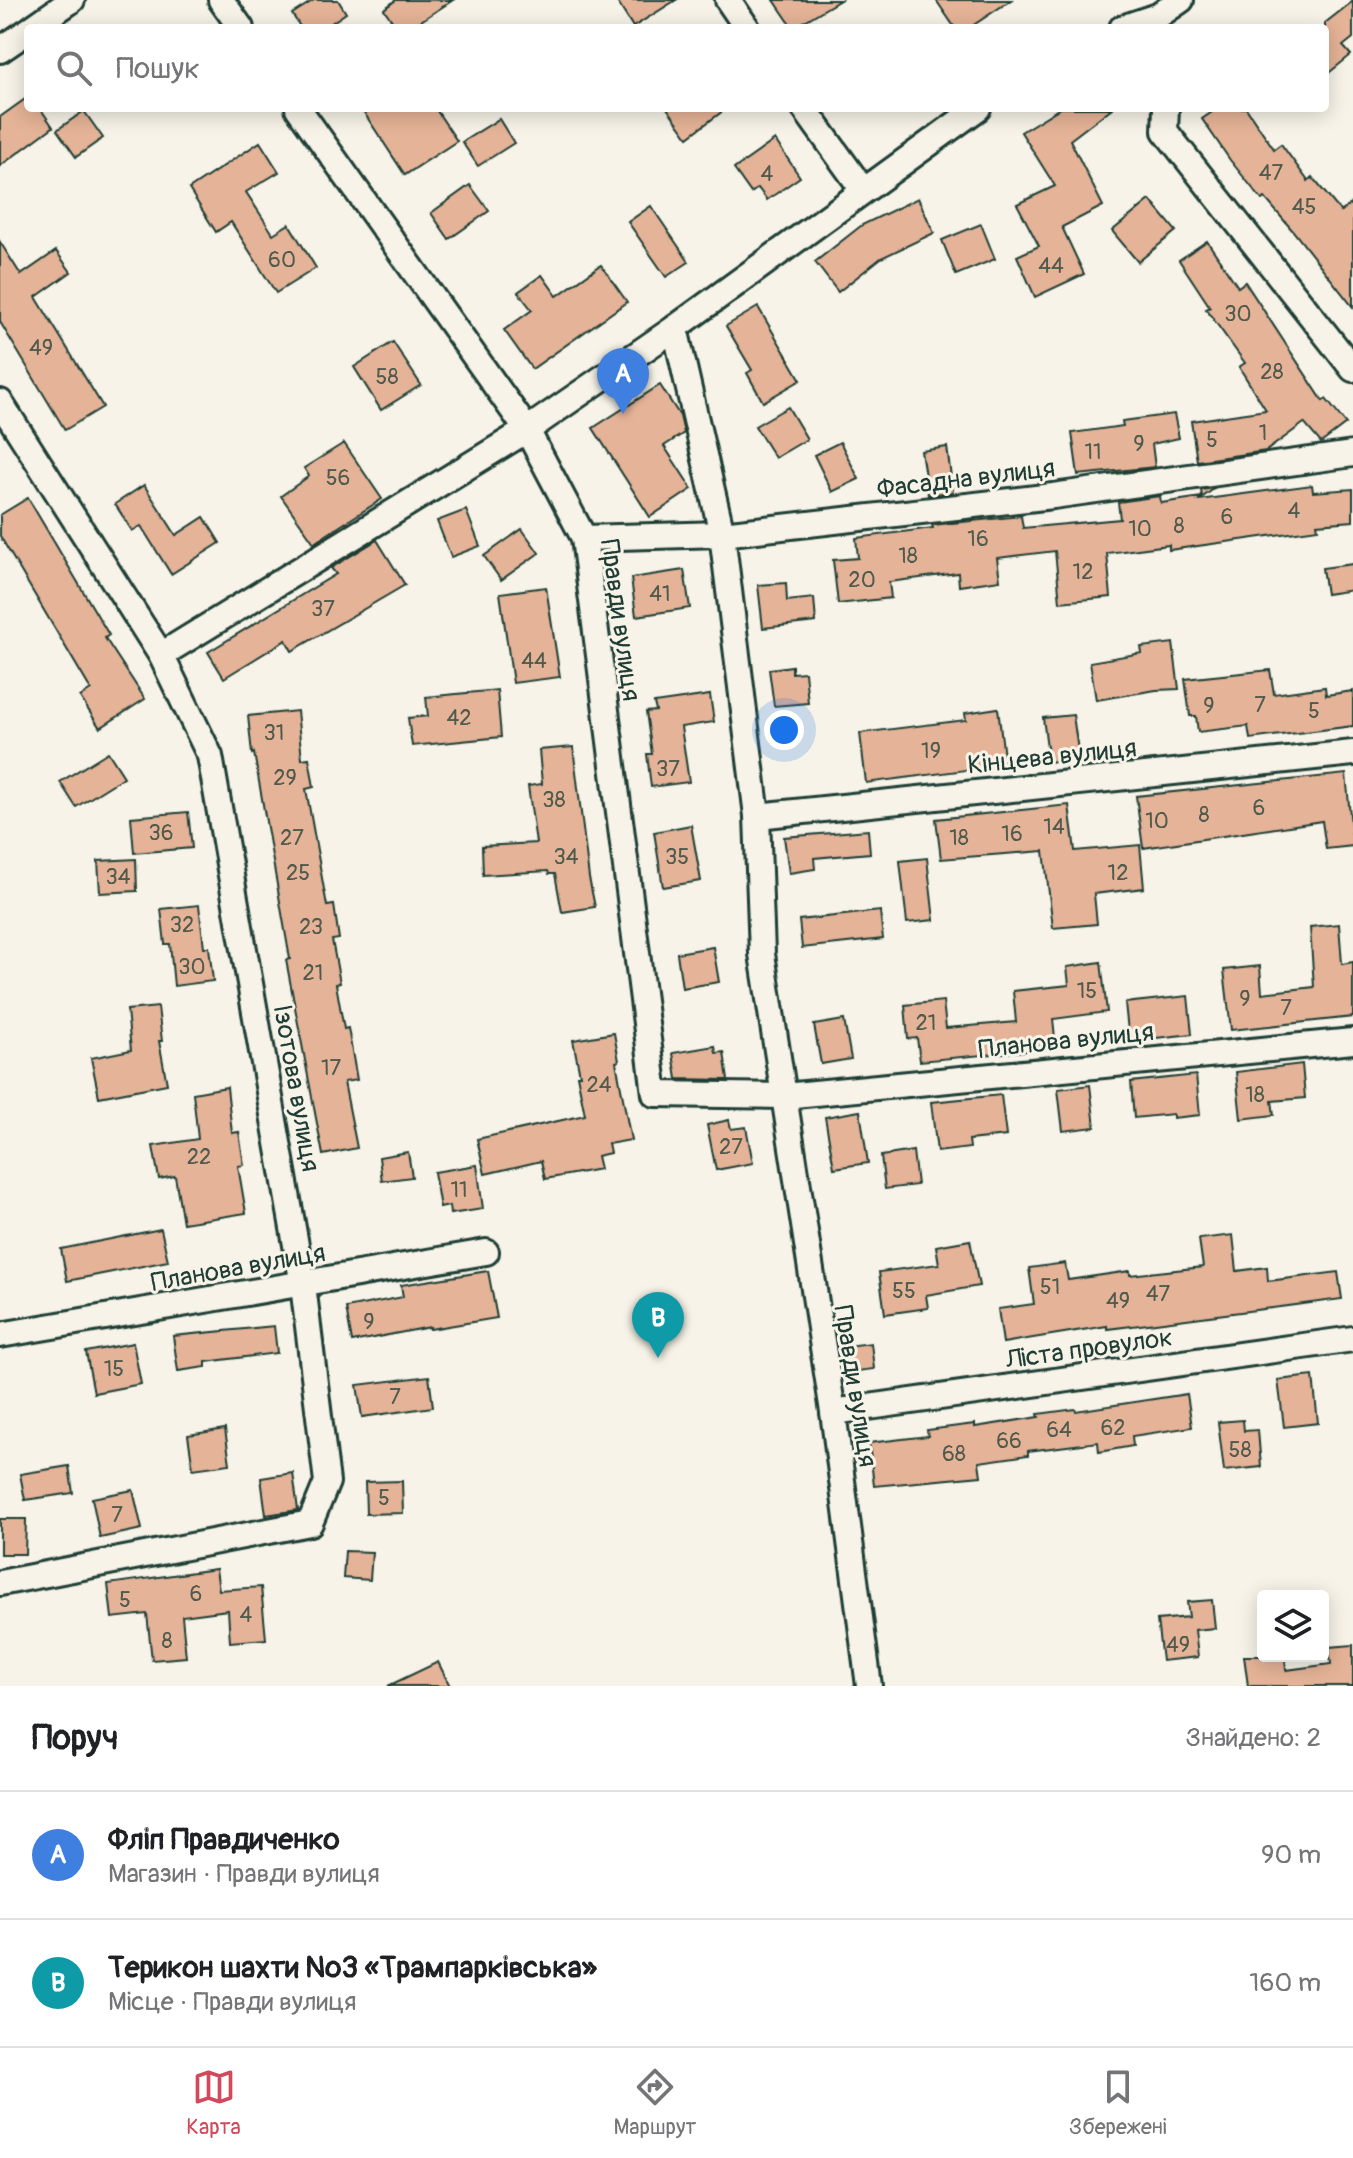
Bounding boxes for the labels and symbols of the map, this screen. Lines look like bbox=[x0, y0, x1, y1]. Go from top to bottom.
house number: 47 bbox=[1259, 159, 1284, 187]
house number: 4 bbox=[761, 160, 774, 188]
house number: 45 bbox=[1292, 193, 1316, 221]
house number: 60 bbox=[268, 246, 296, 274]
house number: 44 bbox=[1038, 252, 1064, 280]
house number: 30 bbox=[1224, 300, 1252, 328]
house number: 49 bbox=[29, 334, 53, 362]
pin: A bbox=[597, 348, 649, 414]
house number: 28 bbox=[1260, 358, 1284, 386]
house number: 58 bbox=[375, 363, 399, 391]
house number: 1 bbox=[1259, 419, 1267, 447]
house number: 5 bbox=[1206, 426, 1218, 454]
house number: 9 bbox=[1133, 430, 1145, 458]
house number: 11 bbox=[1084, 438, 1102, 466]
street label: Фасадна вулиця bbox=[875, 452, 1057, 506]
house number: 56 bbox=[326, 464, 350, 492]
house number: 4 bbox=[1288, 497, 1301, 525]
house number: 6 bbox=[1221, 503, 1233, 531]
house number: 8 bbox=[1173, 512, 1185, 540]
house number: 10 bbox=[1128, 515, 1152, 543]
house number: 16 bbox=[967, 525, 989, 553]
street label: Правди вулиця bbox=[593, 537, 647, 703]
house number: 18 bbox=[898, 542, 918, 570]
house number: 12 bbox=[1073, 558, 1093, 586]
house number: 20 bbox=[848, 566, 876, 594]
house number: 41 bbox=[649, 580, 671, 608]
house number: 37 bbox=[311, 595, 335, 623]
house number: 44 bbox=[521, 647, 547, 675]
house number: 7 bbox=[1254, 691, 1266, 719]
house number: 9 bbox=[1203, 692, 1215, 720]
house number: 5 bbox=[1308, 697, 1320, 725]
house number: 42 bbox=[446, 704, 472, 732]
your location bbox=[764, 710, 804, 750]
house number: 31 bbox=[264, 719, 284, 747]
street label: Кінцева вулиця bbox=[966, 732, 1138, 782]
house number: 19 bbox=[921, 737, 941, 765]
house number: 37 bbox=[656, 755, 680, 783]
house number: 29 bbox=[273, 764, 297, 792]
house number: 38 bbox=[542, 786, 566, 814]
house number: 6 bbox=[1253, 794, 1265, 822]
house number: 8 bbox=[1198, 801, 1210, 829]
house number: 10 bbox=[1145, 807, 1169, 835]
house number: 14 bbox=[1043, 813, 1065, 841]
house number: 36 bbox=[148, 819, 174, 847]
house number: 16 bbox=[1001, 820, 1023, 848]
house number: 27 bbox=[280, 824, 304, 852]
house number: 18 bbox=[949, 824, 969, 852]
house number: 34 bbox=[553, 843, 579, 871]
house number: 35 bbox=[665, 843, 689, 871]
house number: 25 bbox=[286, 859, 310, 887]
house number: 12 bbox=[1108, 859, 1128, 887]
house number: 34 bbox=[105, 863, 131, 891]
house number: 32 bbox=[170, 911, 194, 939]
house number: 23 bbox=[299, 913, 323, 941]
house number: 30 bbox=[178, 953, 206, 981]
house number: 21 bbox=[303, 959, 323, 987]
house number: 15 bbox=[1077, 977, 1097, 1005]
house number: 9 bbox=[1239, 985, 1251, 1013]
house number: 7 bbox=[1280, 994, 1292, 1022]
street label: Ізотова вулиця bbox=[266, 1002, 326, 1174]
house number: 21 bbox=[916, 1009, 936, 1037]
street label: Планова вулиця bbox=[977, 1016, 1156, 1066]
house number: 17 bbox=[321, 1054, 341, 1082]
house number: 24 bbox=[586, 1071, 612, 1099]
house number: 18 bbox=[1245, 1081, 1265, 1109]
house number: 27 bbox=[719, 1133, 743, 1161]
house number: 22 bbox=[187, 1143, 211, 1171]
house number: 11 bbox=[450, 1176, 468, 1204]
street label: Планова вулиця bbox=[148, 1237, 328, 1299]
house number: 51 bbox=[1040, 1273, 1060, 1301]
house number: 55 bbox=[892, 1277, 916, 1305]
house number: 47 bbox=[1146, 1280, 1171, 1308]
house number: 49 bbox=[1106, 1287, 1130, 1315]
pin: B bbox=[632, 1292, 684, 1358]
street label: Правди вулиця bbox=[826, 1303, 884, 1469]
house number: 9 bbox=[363, 1308, 375, 1336]
street label: Ліста провулок bbox=[1003, 1321, 1175, 1377]
house number: 15 bbox=[104, 1355, 124, 1383]
house number: 7 bbox=[389, 1383, 401, 1411]
house number: 62 bbox=[1100, 1414, 1126, 1442]
house number: 64 bbox=[1046, 1416, 1072, 1444]
house number: 66 bbox=[996, 1427, 1022, 1455]
house number: 58 bbox=[1228, 1436, 1252, 1464]
house number: 68 bbox=[942, 1440, 966, 1468]
house number: 5 bbox=[378, 1484, 390, 1512]
house number: 7 bbox=[111, 1501, 123, 1529]
house number: 6 bbox=[190, 1580, 202, 1608]
house number: 5 bbox=[119, 1586, 131, 1614]
house number: 4 bbox=[240, 1601, 253, 1629]
house number: 8 bbox=[161, 1627, 173, 1655]
house number: 49 bbox=[1166, 1631, 1190, 1659]

